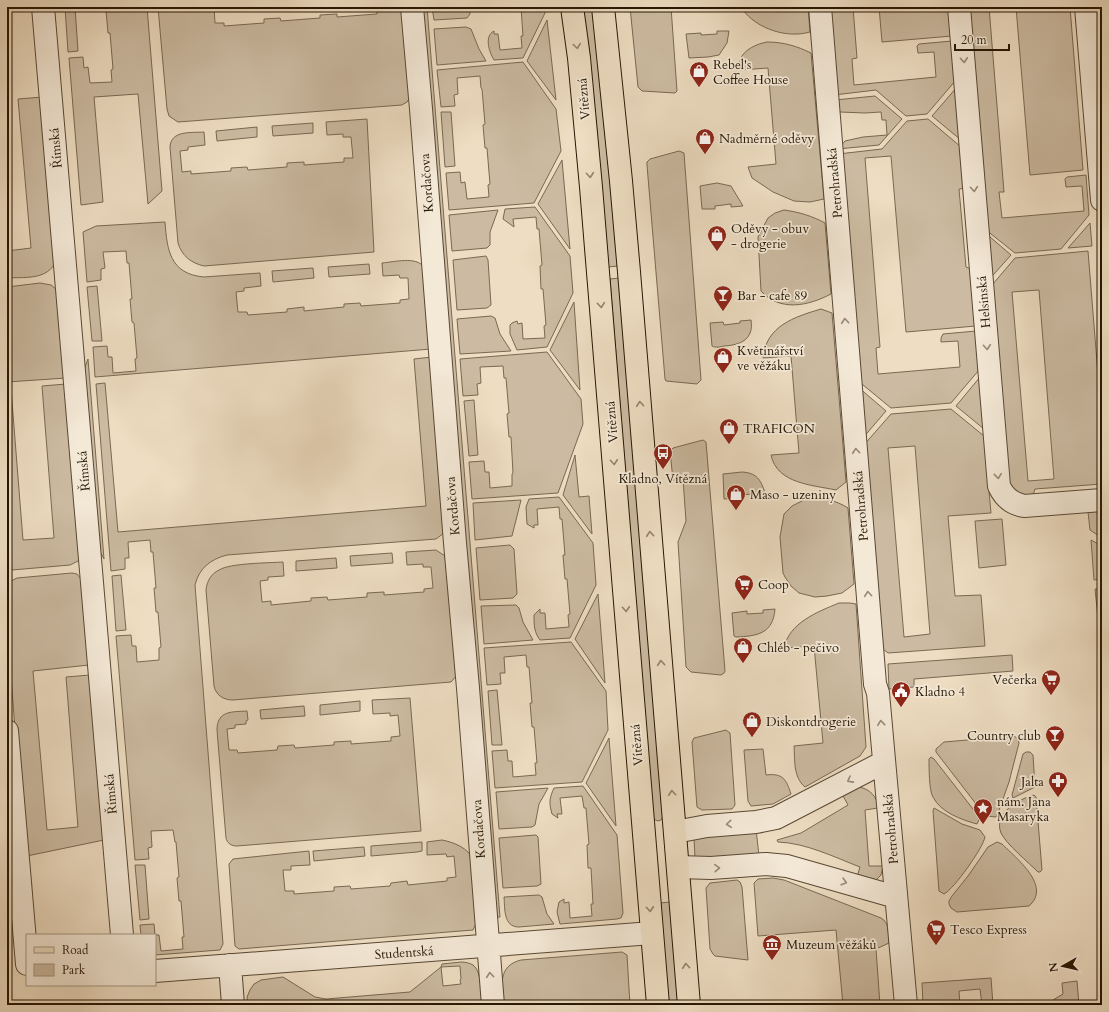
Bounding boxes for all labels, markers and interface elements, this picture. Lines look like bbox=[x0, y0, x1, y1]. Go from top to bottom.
scale bar bbox=[955, 26, 1009, 52]
text: 20 m bbox=[961, 32, 988, 48]
one-way arrow bbox=[572, 43, 581, 49]
place label: Rebel's Coffee House bbox=[713, 56, 788, 89]
one-way arrow bbox=[959, 57, 968, 63]
shop icon: Rebel's Coffee House bbox=[688, 60, 710, 88]
street label: Vítězná bbox=[573, 77, 595, 121]
street label: Římská bbox=[45, 127, 67, 169]
shop icon: Nadměrné oděvy bbox=[694, 127, 716, 155]
place label: Nadměrné oděvy bbox=[719, 130, 814, 148]
street label: Petrohradská bbox=[823, 146, 847, 219]
street label: Kordačova bbox=[416, 152, 438, 213]
one-way arrow bbox=[586, 172, 595, 178]
one-way arrow bbox=[970, 186, 979, 192]
place label: Oděvy - obuv - drogerie bbox=[731, 220, 809, 253]
shop icon: Oděvy - obuv - drogerie bbox=[706, 224, 728, 252]
street label: Helsinská bbox=[973, 275, 995, 329]
bar icon: Bar - cafe 89 bbox=[712, 284, 734, 312]
place label: Bar - cafe 89 bbox=[737, 287, 808, 305]
one-way arrow bbox=[596, 302, 605, 308]
one-way arrow bbox=[841, 318, 850, 324]
place label: Květinářství ve věžáku bbox=[737, 342, 804, 375]
one-way arrow bbox=[982, 344, 991, 350]
shop icon: Květinářství ve věžáku bbox=[712, 346, 734, 374]
street label: Vítězná bbox=[601, 400, 623, 444]
one-way arrow bbox=[636, 401, 645, 407]
shop icon: TRAFICON bbox=[718, 417, 740, 445]
place label: TRAFICON bbox=[743, 420, 815, 438]
bus stop icon: Kladno, Vítězná bbox=[652, 442, 674, 470]
one-way arrow bbox=[851, 448, 860, 454]
street label: Římská bbox=[73, 450, 95, 492]
one-way arrow bbox=[610, 459, 619, 465]
street label: Petrohradská bbox=[849, 469, 873, 542]
place label: Kladno, Vítězná bbox=[619, 470, 708, 488]
one-way arrow bbox=[993, 473, 1002, 479]
street label: Kordačova bbox=[441, 475, 465, 536]
shop icon: Maso - uzeniny bbox=[725, 483, 747, 511]
place label: Maso - uzeniny bbox=[750, 486, 836, 504]
one-way arrow bbox=[646, 531, 655, 537]
supermarket icon: Coop bbox=[733, 573, 755, 601]
place label: Coop bbox=[758, 576, 789, 594]
one-way arrow bbox=[863, 591, 872, 597]
one-way arrow bbox=[621, 606, 630, 612]
shop icon: Chléb - pečivo bbox=[732, 636, 754, 664]
place label: Chléb - pečivo bbox=[757, 639, 839, 657]
one-way arrow bbox=[657, 660, 666, 666]
supermarket icon: Večerka bbox=[1040, 668, 1062, 696]
place label: Večerka bbox=[992, 671, 1037, 689]
public building icon: Kladno 4 bbox=[890, 680, 912, 708]
place label: Kladno 4 bbox=[915, 683, 965, 701]
shop icon: Diskontdrogerie bbox=[741, 710, 763, 738]
place label: Diskontdrogerie bbox=[766, 713, 856, 731]
one-way arrow bbox=[876, 720, 885, 726]
street label: Vítězná bbox=[626, 723, 648, 767]
bar icon: Country club bbox=[1044, 724, 1066, 752]
place label: Country club bbox=[967, 727, 1041, 745]
pharmacy icon: Jalta bbox=[1047, 770, 1069, 798]
street label: Římská bbox=[100, 773, 122, 815]
place label: Jalta bbox=[1019, 773, 1044, 791]
one-way arrow bbox=[847, 775, 854, 783]
one-way arrow bbox=[667, 790, 676, 796]
street label: Petrohradská bbox=[879, 792, 903, 865]
place label: nám. Jana Masaryka bbox=[997, 793, 1051, 826]
place icon: nám. Jana Masaryka bbox=[972, 797, 994, 825]
street label: Kordačova bbox=[468, 798, 490, 859]
one-way arrow bbox=[726, 820, 732, 829]
one-way arrow bbox=[714, 863, 720, 872]
one-way arrow bbox=[840, 877, 847, 886]
one-way arrow bbox=[646, 906, 655, 912]
supermarket icon: Tesco Express bbox=[925, 918, 947, 946]
place label: Tesco Express bbox=[950, 921, 1027, 939]
museum icon: Muzeum věžáků bbox=[761, 933, 783, 961]
legend bbox=[26, 934, 156, 986]
place label: Muzeum věžáků bbox=[786, 936, 877, 954]
text: Road bbox=[62, 942, 89, 958]
street label: Studentská bbox=[374, 942, 435, 964]
north arrow bbox=[1043, 946, 1083, 986]
text: N bbox=[1045, 961, 1062, 973]
text: Park bbox=[62, 962, 86, 978]
one-way arrow bbox=[681, 963, 690, 969]
one-way arrow bbox=[486, 972, 495, 978]

